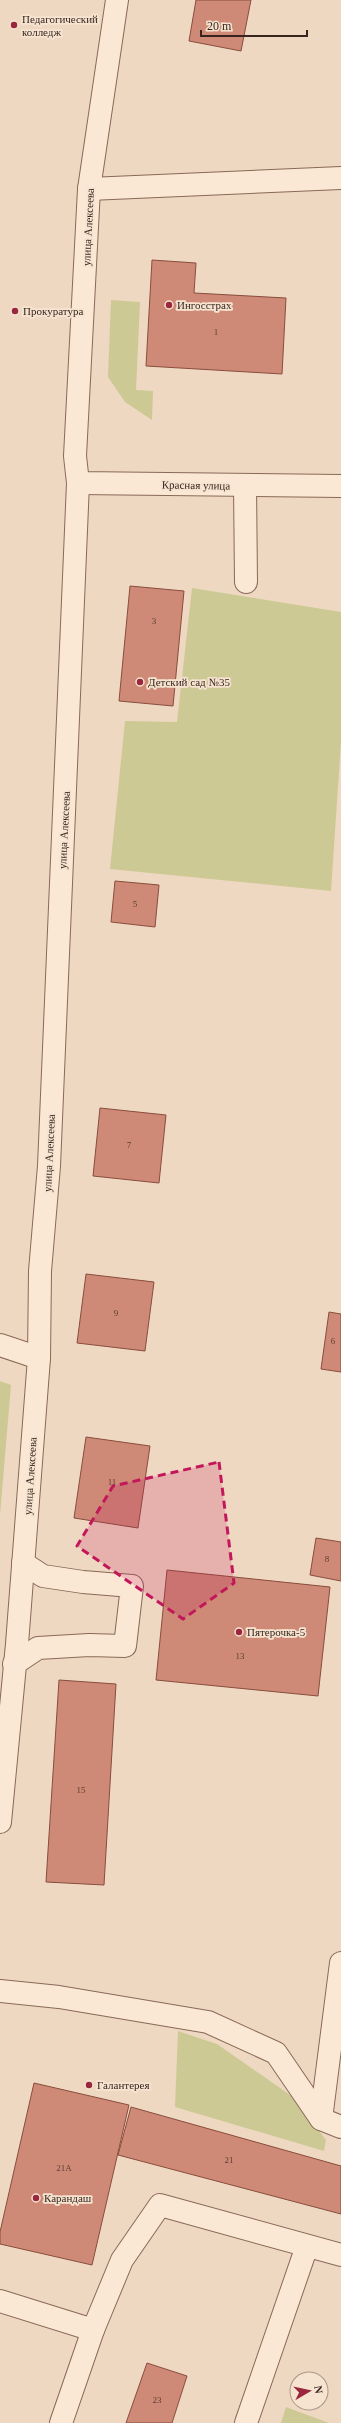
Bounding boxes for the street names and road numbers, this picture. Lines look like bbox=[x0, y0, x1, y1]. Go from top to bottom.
street label: улица Алексеева bbox=[80, 188, 96, 266]
street label: Красная улица bbox=[162, 478, 230, 492]
street label: улица Алексеева bbox=[56, 791, 72, 869]
street label: улица Алексеева bbox=[41, 1114, 57, 1192]
street label: улица Алексеева bbox=[21, 1437, 39, 1515]

